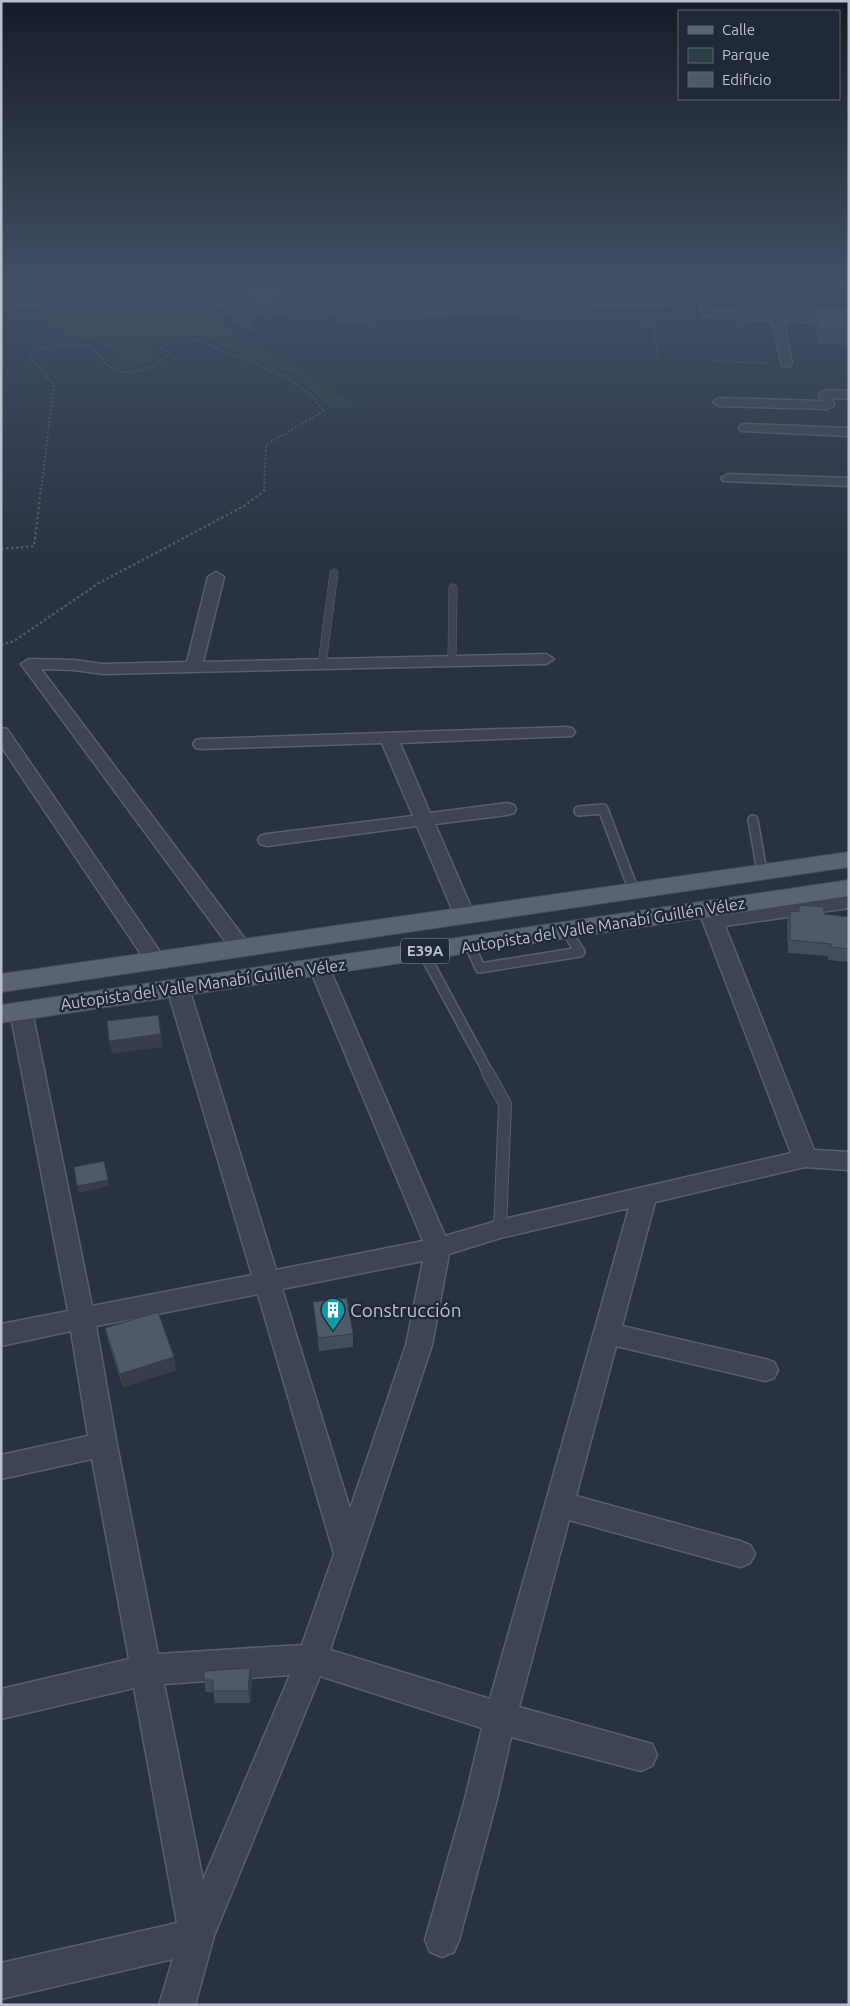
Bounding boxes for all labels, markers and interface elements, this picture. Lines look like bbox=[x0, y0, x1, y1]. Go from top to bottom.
legend bbox=[678, 10, 840, 100]
text: Calle bbox=[722, 21, 755, 38]
text: Parque bbox=[722, 46, 770, 63]
text: Edificio bbox=[722, 71, 771, 88]
street label: Autopista del Valle Manabí Guillén Vélez bbox=[460, 894, 746, 956]
road number: E39A bbox=[401, 938, 449, 964]
street label: Autopista del Valle Manabí Guillén Vélez bbox=[59, 955, 347, 1013]
building icon: Construcción bbox=[320, 1297, 346, 1331]
place label: Construcción bbox=[350, 1299, 462, 1321]

